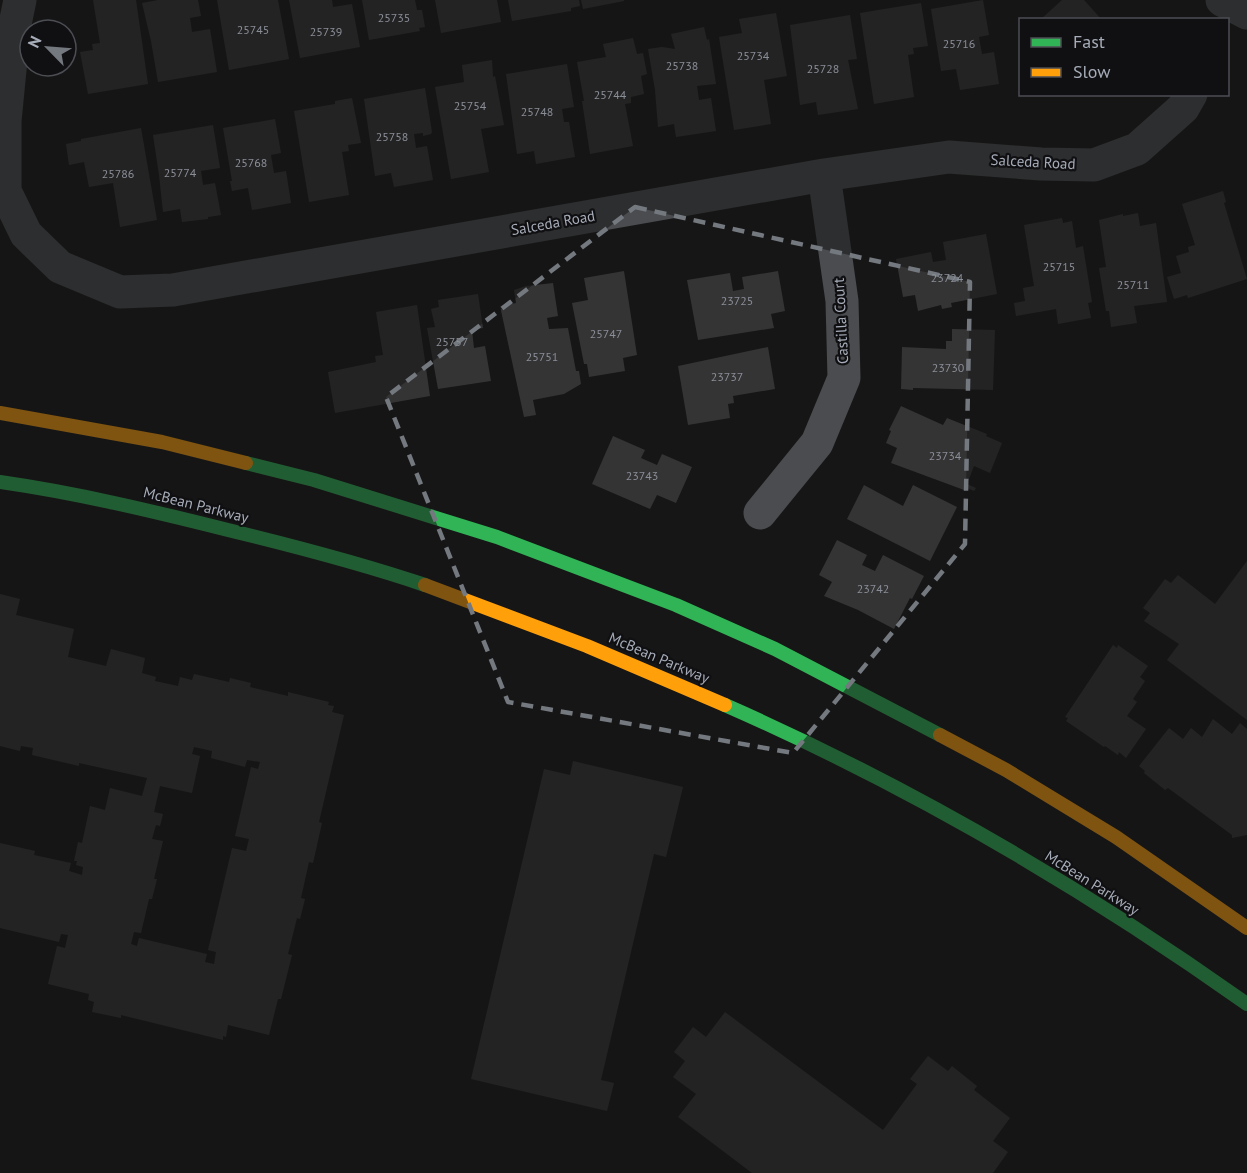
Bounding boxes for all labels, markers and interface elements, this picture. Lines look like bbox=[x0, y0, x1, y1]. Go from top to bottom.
house number: 25735 bbox=[378, 10, 410, 25]
north arrow bbox=[18, 18, 78, 78]
legend bbox=[1019, 18, 1229, 96]
house number: 25745 bbox=[237, 22, 269, 37]
house number: 25739 bbox=[310, 24, 342, 39]
text: Fast bbox=[1073, 30, 1105, 53]
text: N bbox=[23, 33, 46, 51]
house number: 25716 bbox=[943, 36, 975, 51]
house number: 25734 bbox=[737, 48, 770, 63]
house number: 25738 bbox=[666, 58, 698, 73]
text: Slow bbox=[1073, 60, 1111, 83]
house number: 25728 bbox=[807, 61, 839, 76]
house number: 25744 bbox=[594, 87, 627, 102]
house number: 25754 bbox=[454, 98, 487, 113]
house number: 25748 bbox=[521, 104, 553, 119]
house number: 25758 bbox=[376, 129, 408, 144]
street label: Salceda Road bbox=[990, 150, 1076, 173]
house number: 25768 bbox=[235, 155, 267, 170]
house number: 25774 bbox=[164, 165, 197, 180]
house number: 25786 bbox=[102, 166, 134, 181]
street label: Salceda Road bbox=[509, 206, 596, 239]
house number: 25715 bbox=[1043, 259, 1075, 274]
house number: 23724 bbox=[931, 270, 964, 285]
street label: Castilla Court bbox=[829, 277, 852, 365]
house number: 25711 bbox=[1117, 277, 1149, 292]
house number: 23725 bbox=[721, 293, 753, 308]
house number: 25747 bbox=[590, 326, 622, 341]
house number: 25757 bbox=[436, 334, 468, 349]
house number: 25751 bbox=[526, 349, 558, 364]
house number: 23730 bbox=[932, 360, 965, 375]
house number: 23737 bbox=[711, 369, 743, 384]
house number: 23734 bbox=[929, 448, 962, 463]
house number: 23743 bbox=[626, 468, 658, 483]
street label: McBean Parkway bbox=[142, 482, 251, 527]
house number: 23742 bbox=[857, 581, 889, 596]
street label: McBean Parkway bbox=[606, 628, 712, 687]
street label: McBean Parkway bbox=[1042, 846, 1143, 919]

